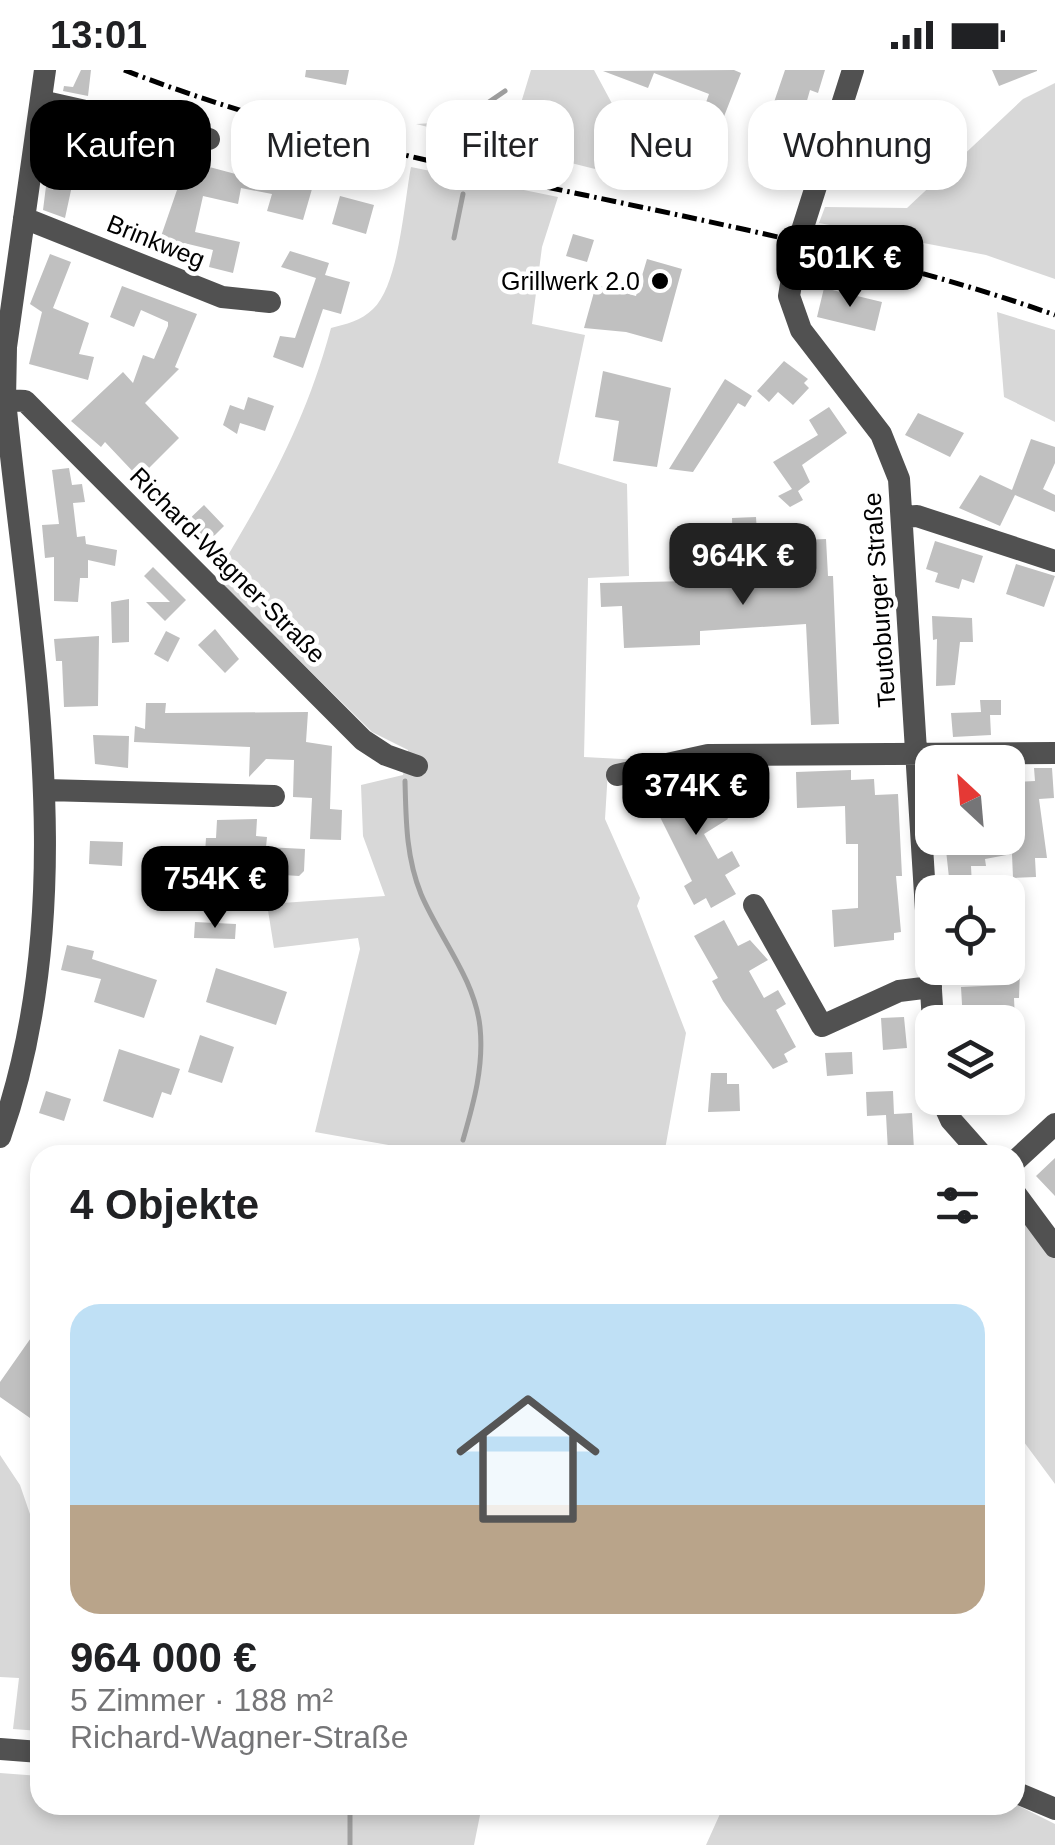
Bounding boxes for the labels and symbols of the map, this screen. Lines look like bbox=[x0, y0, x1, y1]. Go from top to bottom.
street label: Brinkweg bbox=[103, 209, 209, 273]
pin: 501K € bbox=[769, 225, 931, 310]
place label: Grillwerk 2.0 bbox=[501, 267, 640, 295]
marker: Grillwerk 2.0 bbox=[649, 270, 671, 292]
street label: Richard-Wagner-Straße bbox=[125, 462, 331, 668]
street label: Teutoburger Straße bbox=[858, 492, 900, 708]
pin: 964K € bbox=[662, 523, 824, 608]
north arrow bbox=[915, 745, 1025, 855]
pin: 374K € bbox=[615, 753, 777, 838]
pin: 754K € bbox=[134, 846, 296, 931]

